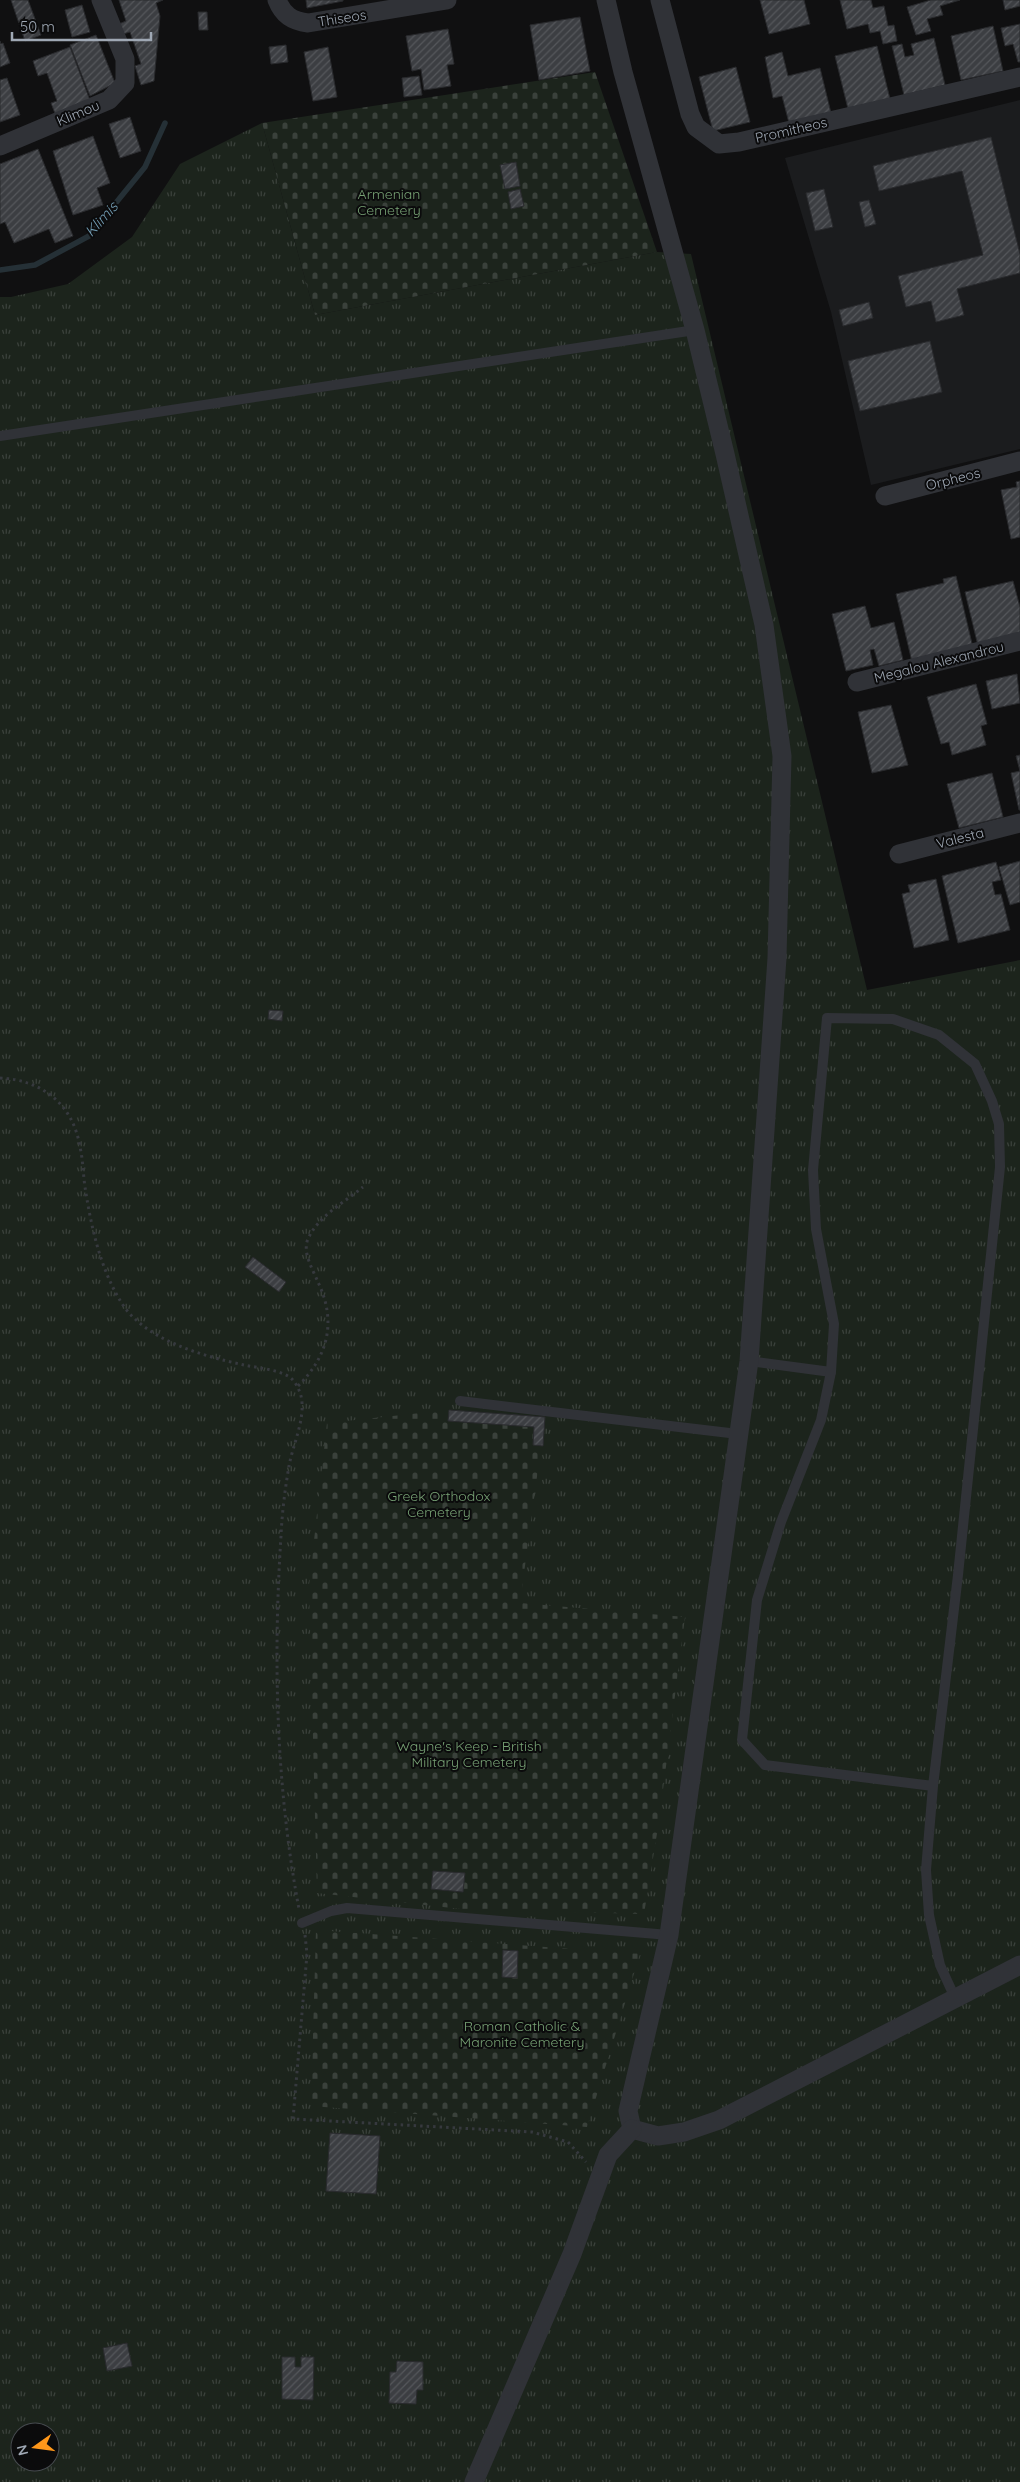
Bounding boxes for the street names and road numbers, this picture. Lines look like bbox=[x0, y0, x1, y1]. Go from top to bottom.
street label: Thiseos bbox=[316, 5, 368, 31]
street label: Klimou bbox=[54, 96, 102, 130]
street label: Promitheos bbox=[753, 113, 829, 147]
street label: Orpheos bbox=[924, 464, 982, 494]
street label: Megalou Alexandrou bbox=[872, 637, 1006, 687]
street label: Valesta bbox=[934, 823, 986, 853]

